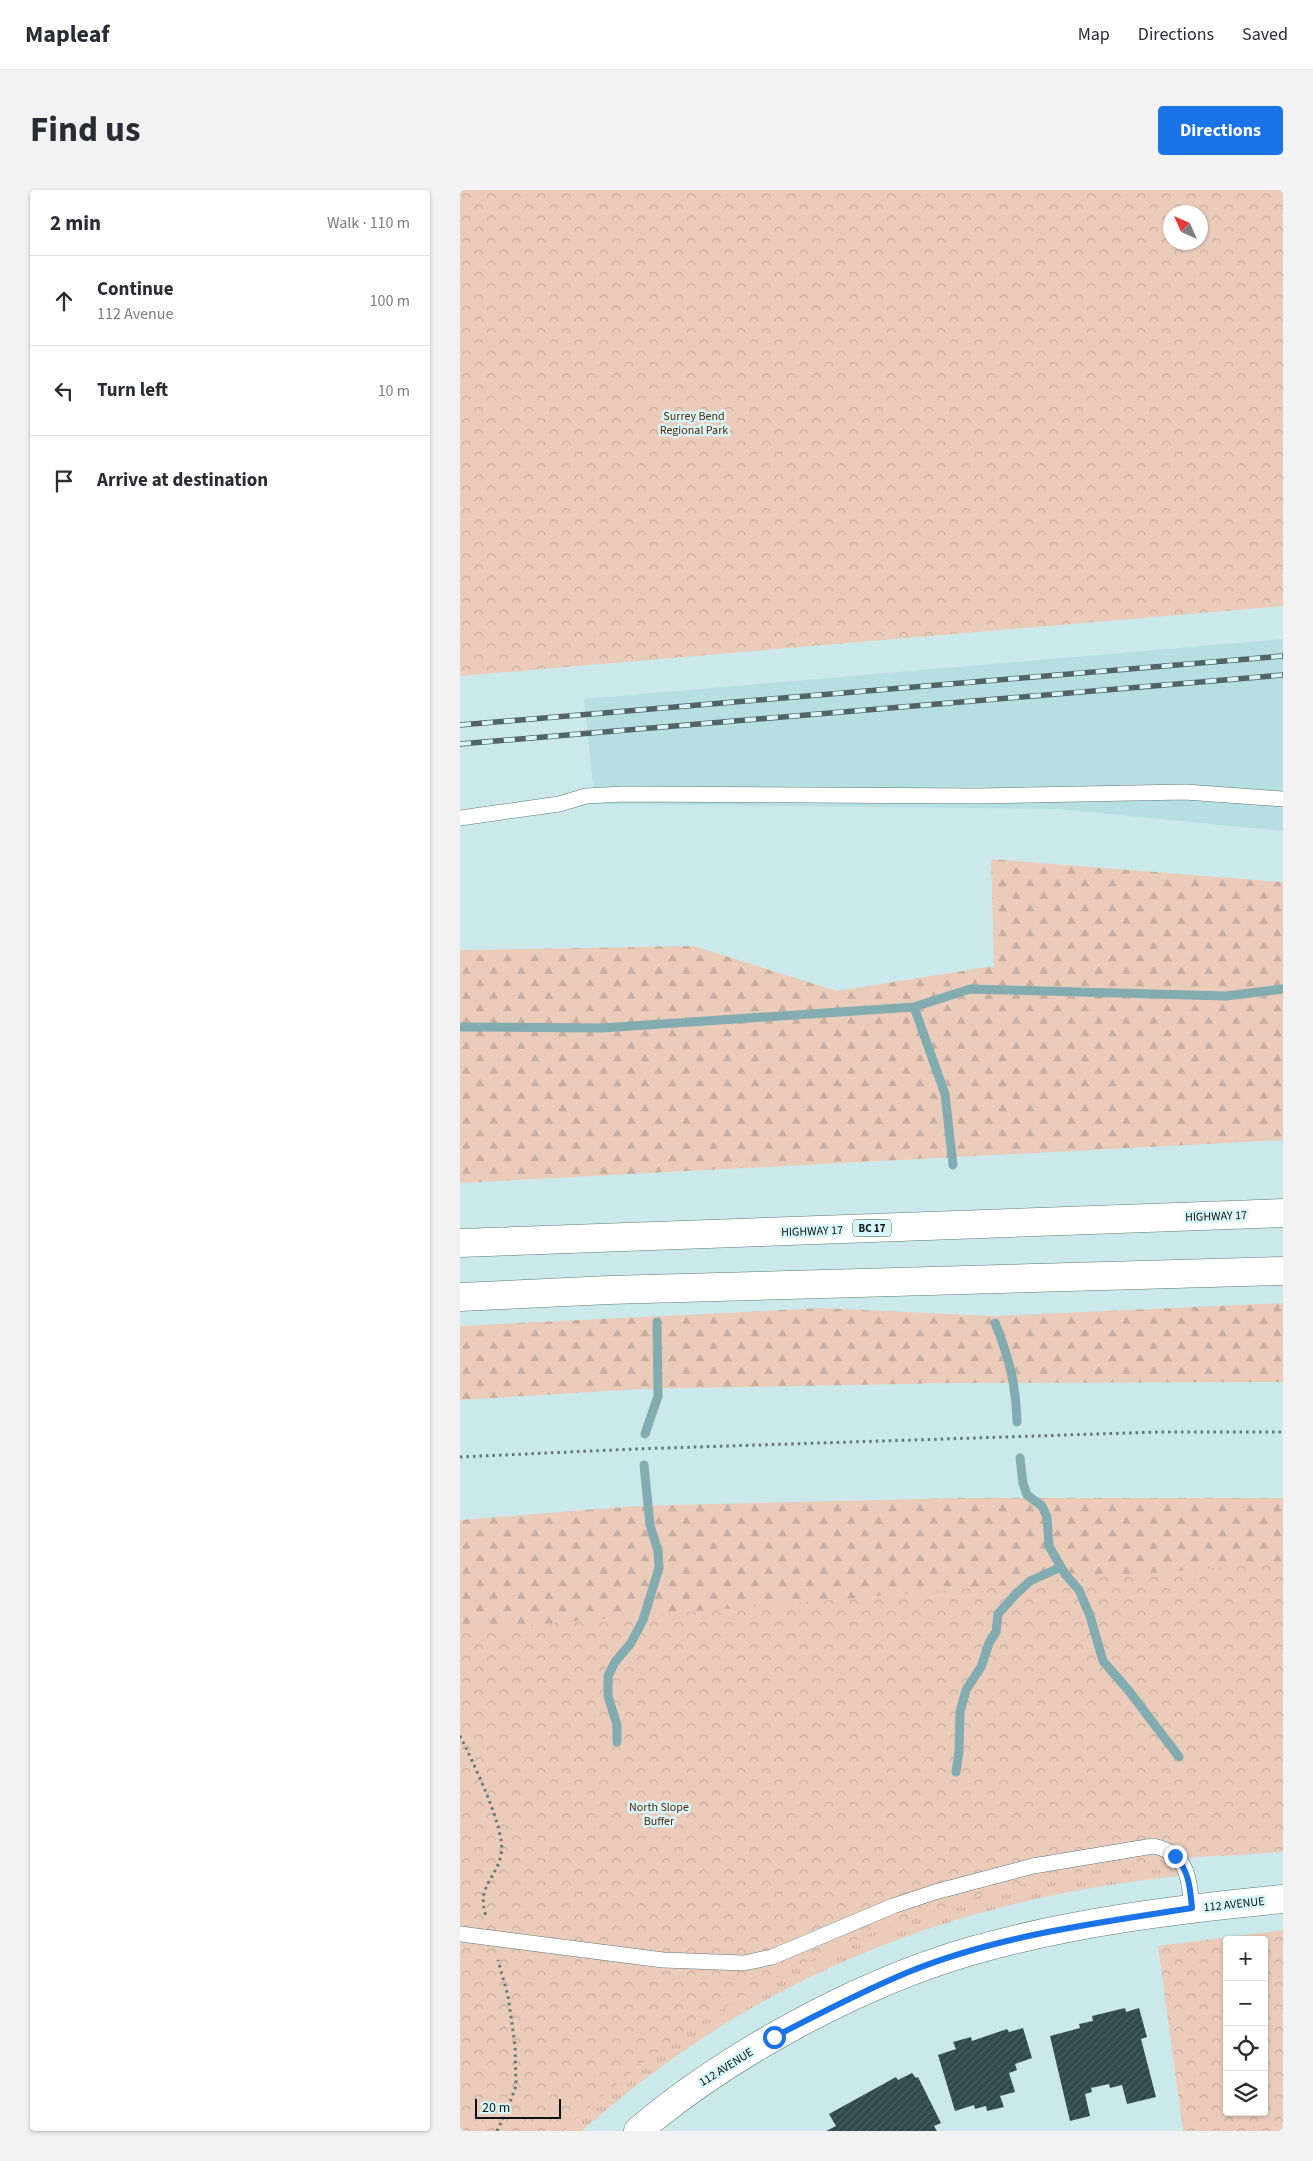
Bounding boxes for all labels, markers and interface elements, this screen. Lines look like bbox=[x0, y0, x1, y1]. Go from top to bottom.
text: Mapleaf bbox=[25, 17, 110, 52]
text: Map bbox=[1078, 22, 1110, 47]
text: Directions bbox=[1138, 22, 1214, 47]
text: Saved bbox=[1242, 22, 1288, 47]
text: Find us bbox=[30, 105, 140, 155]
button: Directions bbox=[1158, 106, 1283, 155]
north arrow bbox=[1163, 205, 1208, 250]
text: 2 min bbox=[50, 208, 101, 238]
text: Walk · 110 m bbox=[327, 212, 410, 234]
text: Continue bbox=[97, 276, 174, 303]
icon: ahead bbox=[50, 287, 78, 315]
text: 100 m bbox=[370, 290, 410, 312]
text: 112 Avenue bbox=[97, 303, 173, 325]
icon: left bbox=[50, 377, 78, 405]
text: Turn left bbox=[97, 377, 168, 404]
text: 10 m bbox=[378, 380, 410, 402]
park label: Surrey Bend Regional Park bbox=[660, 408, 728, 439]
icon: arrive bbox=[50, 467, 78, 495]
text: Arrive at destination bbox=[97, 467, 268, 494]
street label: HIGHWAY 17 bbox=[1185, 1207, 1247, 1226]
road number: BC 17 bbox=[853, 1220, 891, 1236]
street label: HIGHWAY 17 bbox=[781, 1222, 843, 1241]
park label: North Slope Buffer bbox=[629, 1799, 689, 1830]
route end bbox=[1164, 1845, 1187, 1868]
street label: 112 AVENUE bbox=[1203, 1893, 1265, 1916]
map controls bbox=[1223, 1936, 1268, 2116]
button: + bbox=[1223, 1936, 1268, 1981]
button: − bbox=[1223, 1981, 1268, 2026]
route start bbox=[763, 2026, 786, 2049]
button: locate bbox=[1223, 2026, 1268, 2071]
street label: 112 AVENUE bbox=[696, 2044, 757, 2091]
button: layers bbox=[1223, 2071, 1268, 2116]
scale bar bbox=[475, 2096, 561, 2119]
text: 20 m bbox=[482, 2098, 510, 2118]

